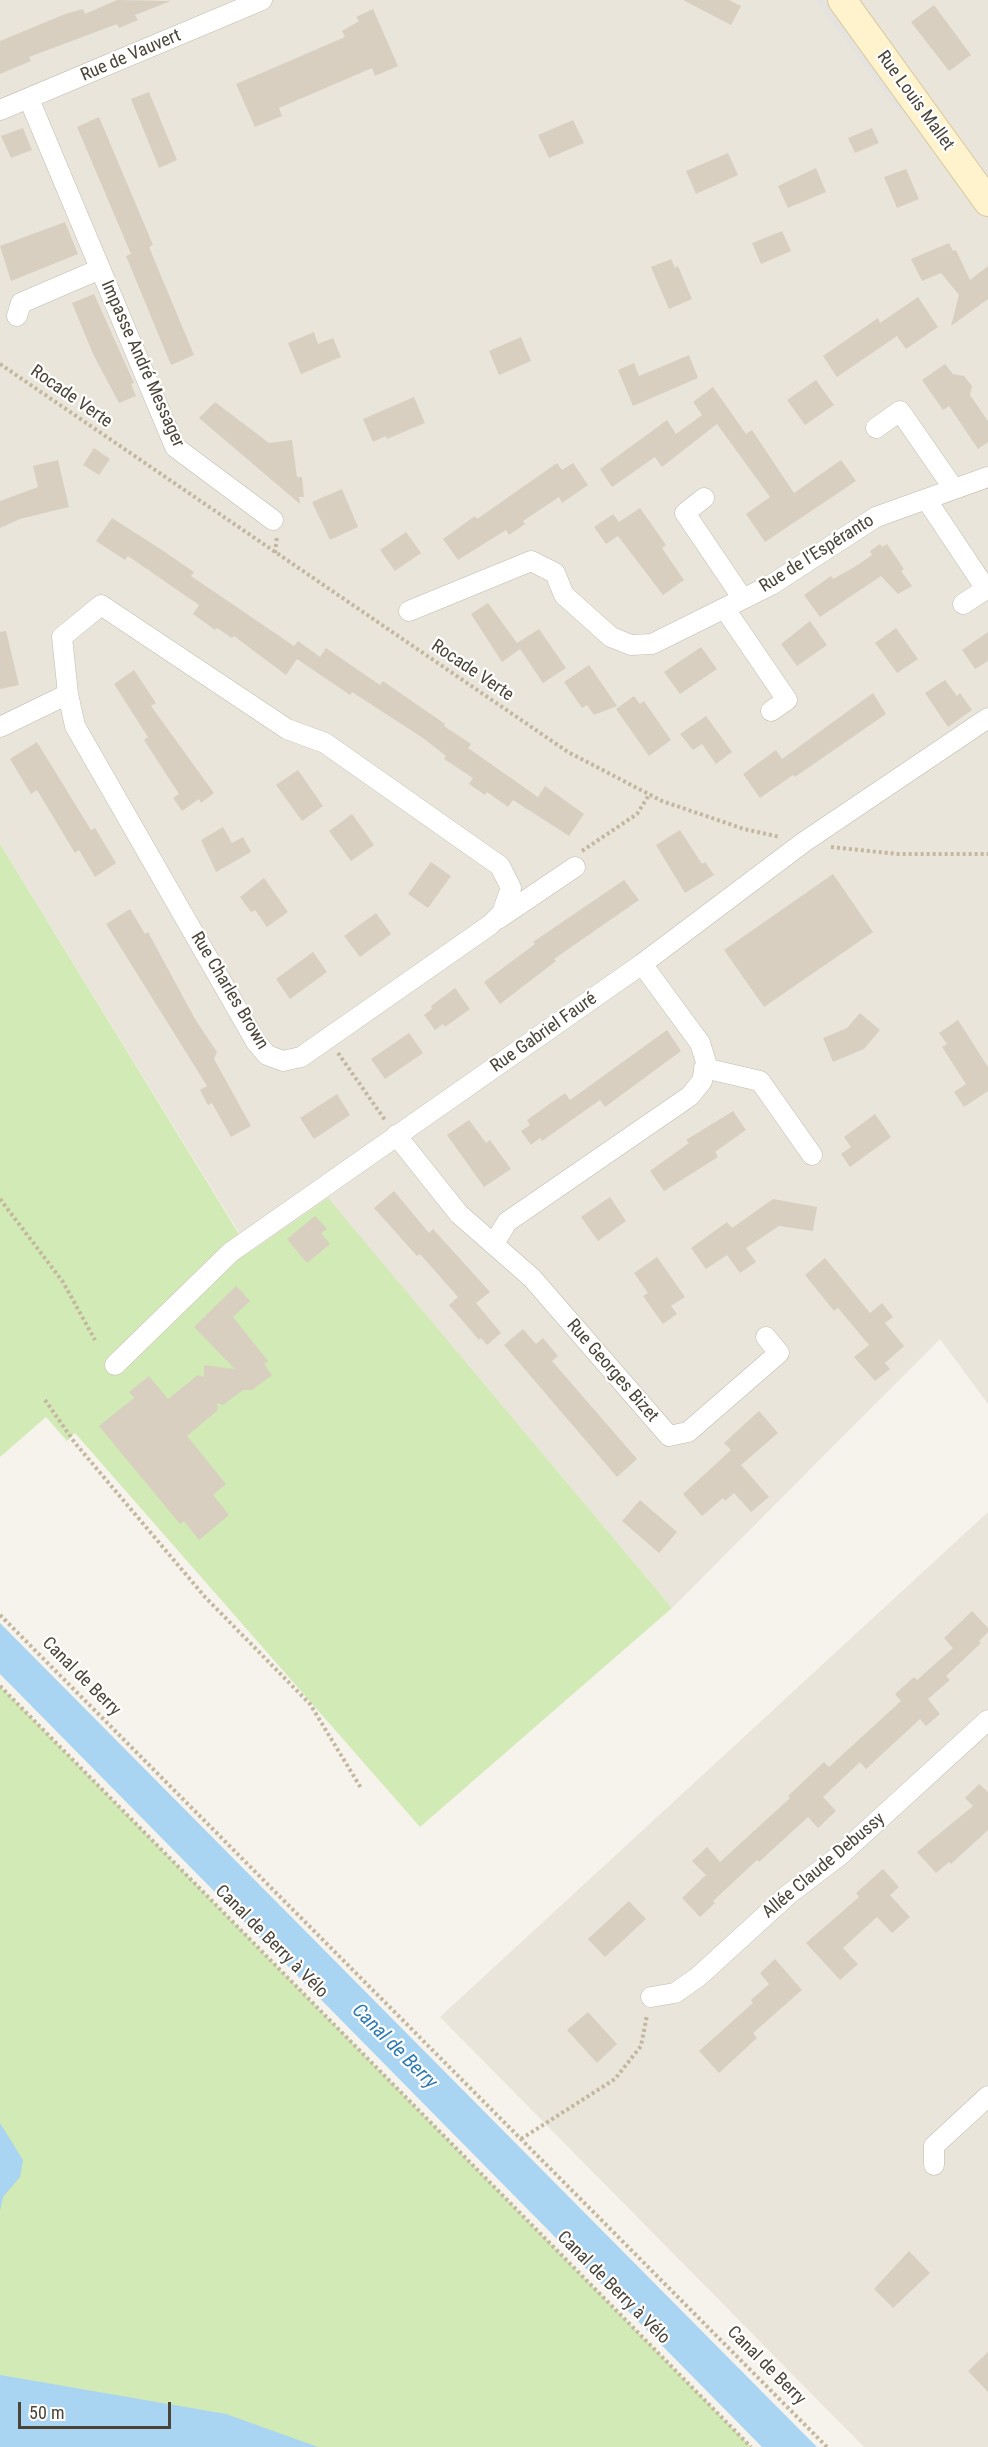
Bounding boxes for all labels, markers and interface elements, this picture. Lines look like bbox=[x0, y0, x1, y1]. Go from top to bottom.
street label: Rue de Vauvert bbox=[78, 25, 184, 87]
street label: Rue Louis Mallet bbox=[872, 47, 958, 155]
street label: Impasse André Messager bbox=[95, 277, 189, 451]
street label: Rocade Verte bbox=[26, 361, 116, 433]
street label: Rue de l'Espéranto bbox=[756, 510, 878, 598]
street label: Rocade Verte bbox=[427, 636, 517, 706]
street label: Rue Charles Brown bbox=[185, 928, 273, 1054]
street label: Rue Gabriel Fauré bbox=[487, 988, 601, 1078]
street label: Rue Georges Bizet bbox=[561, 1315, 663, 1427]
street label: Canal de Berry bbox=[37, 1633, 125, 1721]
street label: Allée Claude Debussy bbox=[758, 1809, 890, 1923]
street label: Canal de Berry à Vélo bbox=[210, 1881, 332, 2003]
water label: Canal de Berry bbox=[346, 1999, 442, 2095]
street label: Canal de Berry à Vélo bbox=[552, 2227, 674, 2349]
street label: Canal de Berry bbox=[722, 2322, 810, 2410]
scale bar bbox=[21, 2390, 174, 2428]
text: 50 m bbox=[29, 2402, 64, 2423]

